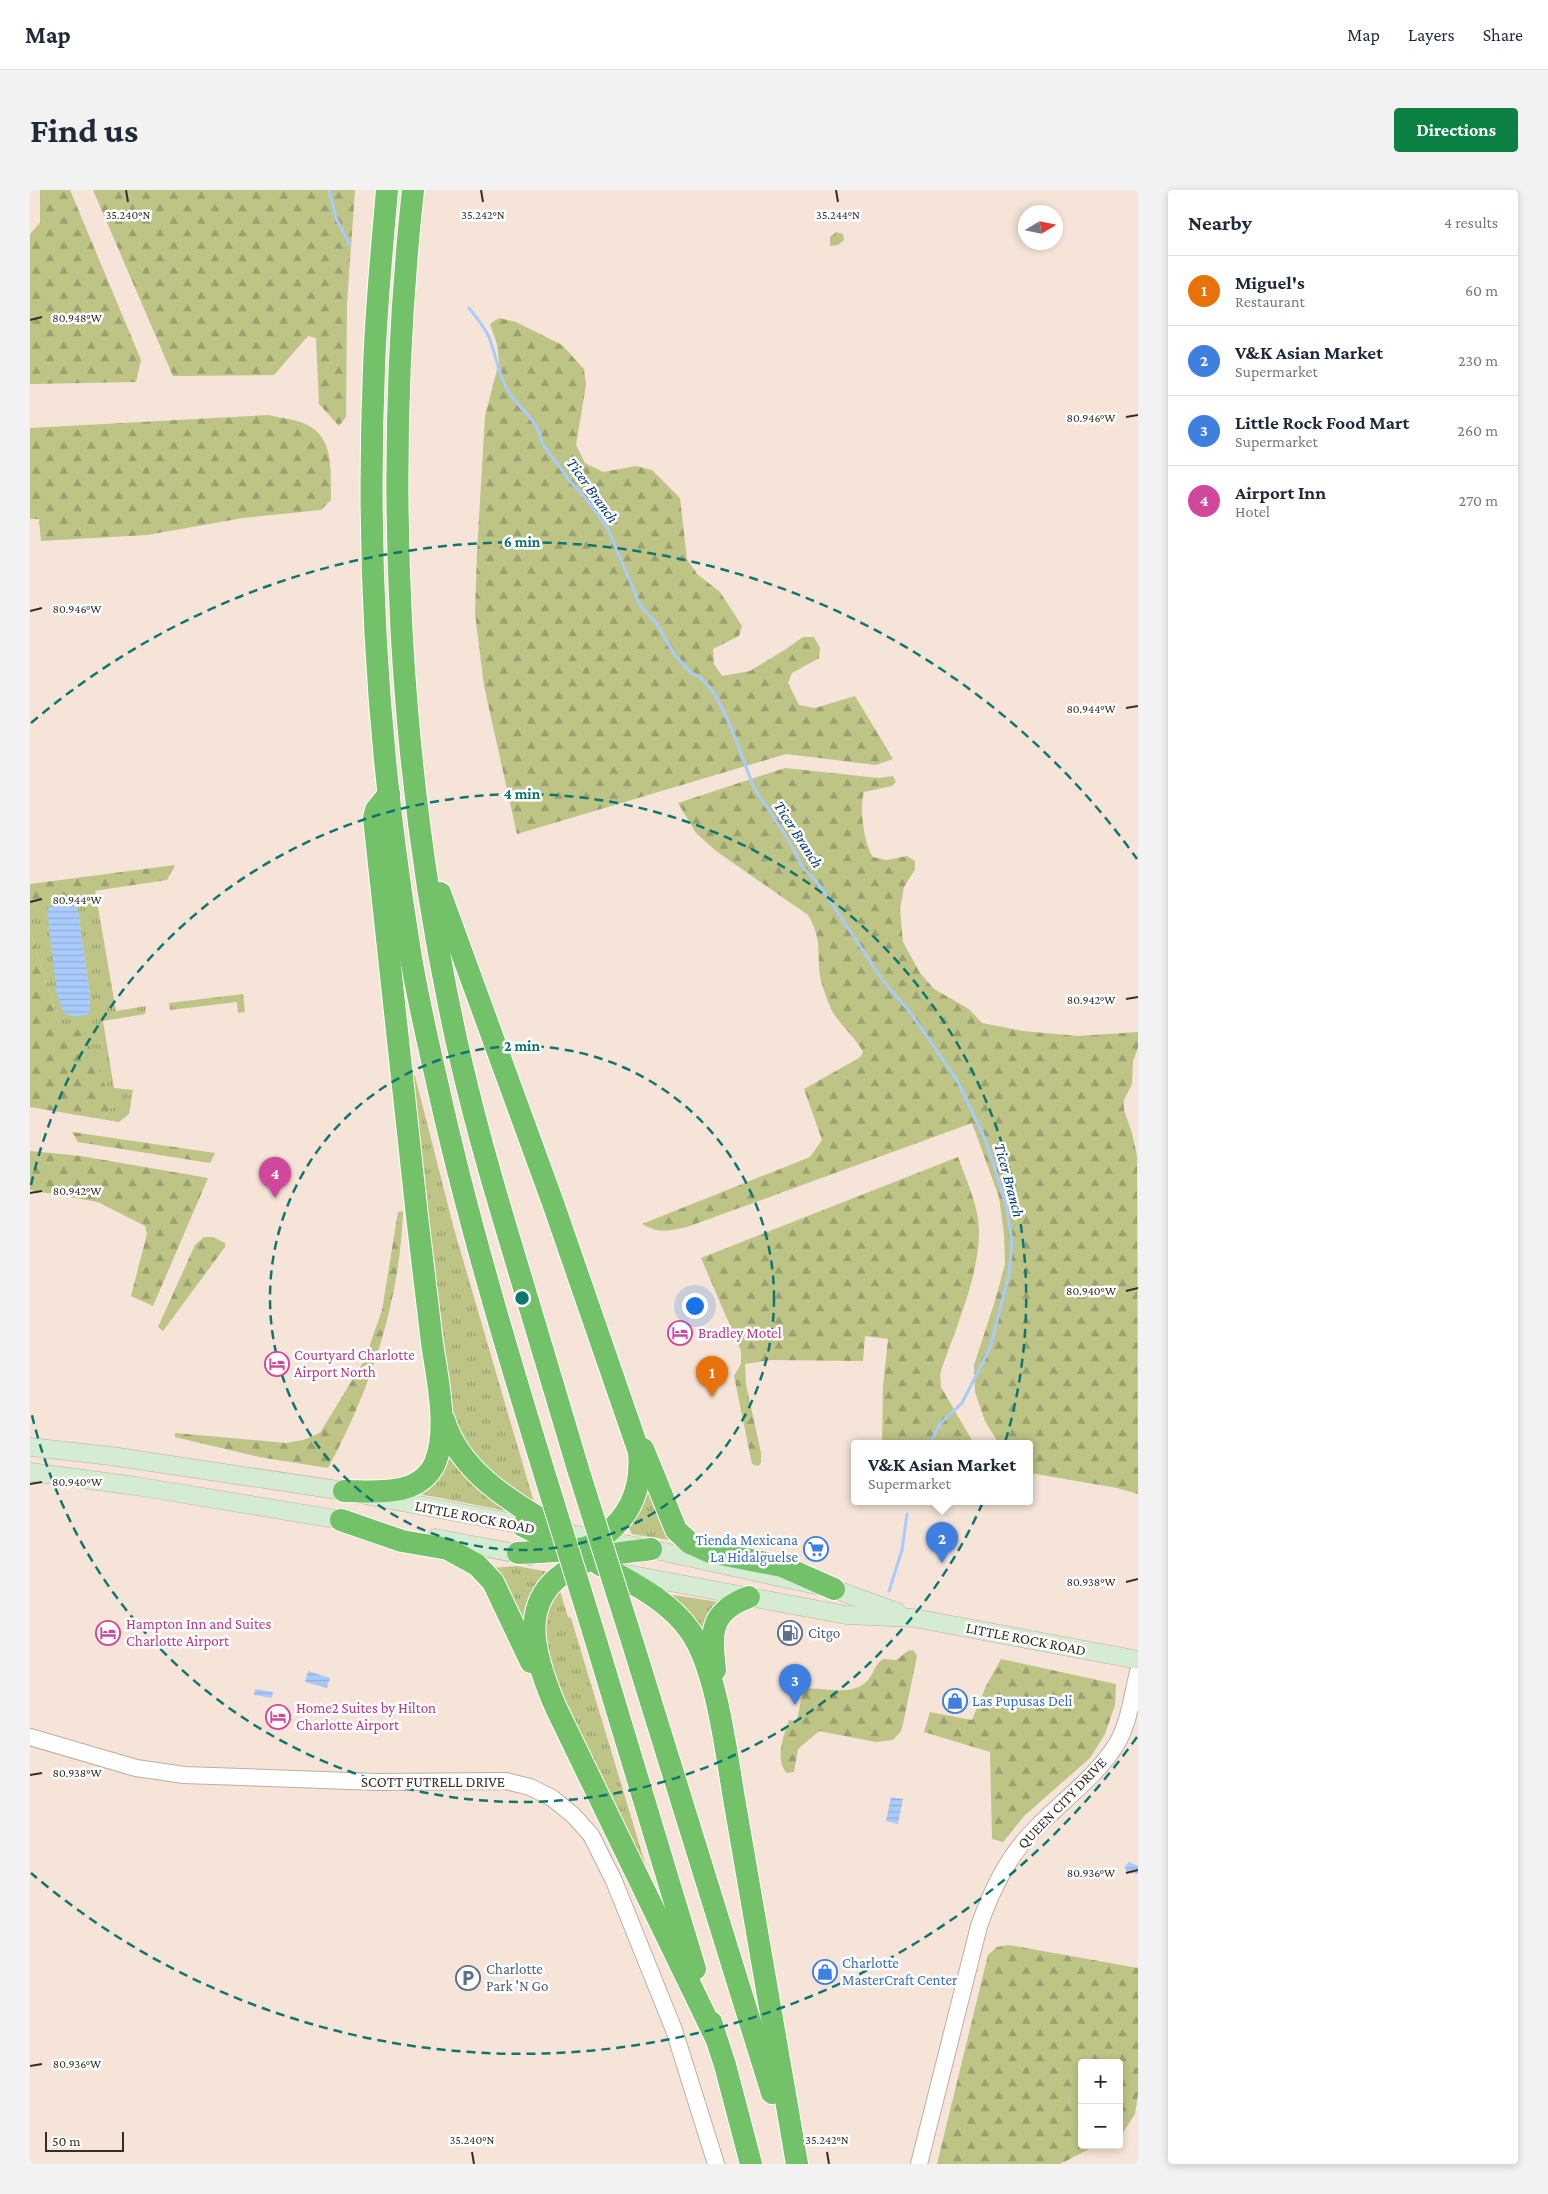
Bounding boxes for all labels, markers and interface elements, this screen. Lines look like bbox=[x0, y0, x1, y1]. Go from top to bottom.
text: Map bbox=[25, 21, 71, 48]
text: Map bbox=[1347, 25, 1380, 45]
text: Layers bbox=[1408, 25, 1455, 45]
text: Share bbox=[1483, 25, 1523, 45]
button: Directions bbox=[1394, 108, 1518, 152]
text: Find us bbox=[30, 111, 138, 150]
north arrow bbox=[1018, 205, 1063, 250]
text: 35.240°N bbox=[106, 208, 150, 222]
text: 35.242°N bbox=[461, 208, 505, 222]
text: 35.244°N bbox=[816, 208, 860, 222]
text: Nearby bbox=[1188, 211, 1252, 235]
text: 4 results bbox=[1444, 214, 1498, 231]
text: Miguel's bbox=[1235, 272, 1305, 293]
text: 1 bbox=[1201, 282, 1207, 299]
text: 60 m bbox=[1465, 282, 1498, 299]
text: Restaurant bbox=[1235, 293, 1305, 310]
text: 80.948°W bbox=[52, 311, 102, 325]
text: V&K Asian Market bbox=[1235, 342, 1383, 363]
text: 2 bbox=[1200, 352, 1208, 369]
text: 230 m bbox=[1458, 352, 1498, 369]
text: Supermarket bbox=[1235, 363, 1318, 380]
text: 80.946°W bbox=[1067, 411, 1115, 425]
text: Little Rock Food Mart bbox=[1235, 412, 1409, 433]
text: 3 bbox=[1200, 422, 1208, 439]
text: 260 m bbox=[1457, 422, 1498, 439]
text: Supermarket bbox=[1235, 433, 1318, 450]
water label: Ticer Branch bbox=[563, 454, 622, 526]
text: Airport Inn bbox=[1235, 482, 1326, 503]
text: 4 bbox=[1200, 492, 1208, 509]
text: 270 m bbox=[1459, 492, 1498, 509]
text: Hotel bbox=[1235, 503, 1270, 520]
text: 6 min bbox=[504, 534, 541, 550]
text: 80.946°W bbox=[53, 602, 101, 616]
text: 80.944°W bbox=[1066, 702, 1116, 716]
text: 4 min bbox=[504, 786, 541, 802]
water label: Ticer Branch bbox=[771, 798, 827, 871]
text: 80.944°W bbox=[52, 893, 102, 907]
text: 80.942°W bbox=[1067, 993, 1115, 1007]
text: 2 min bbox=[504, 1038, 540, 1054]
water label: Ticer Branch bbox=[991, 1141, 1028, 1219]
pin: 4 bbox=[259, 1157, 291, 1198]
text: 80.942°W bbox=[53, 1184, 101, 1198]
text: 80.940°W bbox=[1066, 1284, 1116, 1298]
centre of rings bbox=[513, 1289, 531, 1307]
your location bbox=[682, 1293, 708, 1319]
hotel icon: Bradley Motel bbox=[667, 1320, 693, 1346]
place label: Bradley Motel bbox=[698, 1325, 782, 1342]
place label: Courtyard Charlotte Airport North bbox=[294, 1347, 415, 1381]
hotel icon: Courtyard Charlotte Airport North bbox=[264, 1351, 290, 1377]
pin: 1 bbox=[696, 1356, 728, 1397]
popup bbox=[851, 1440, 1033, 1505]
text: V&K Asian Market bbox=[868, 1454, 1016, 1475]
text: 80.940°W bbox=[52, 1475, 102, 1489]
text: Supermarket bbox=[868, 1475, 951, 1492]
street label: LITTLE ROCK ROAD bbox=[414, 1498, 536, 1536]
pin: 2 bbox=[926, 1522, 958, 1563]
place label: Tienda Mexicana La Hidalguelse bbox=[696, 1532, 798, 1566]
supermarket icon: Tienda Mexicana La Hidalguelse bbox=[803, 1536, 829, 1562]
text: 80.938°W bbox=[1066, 1575, 1116, 1589]
place label: Hampton Inn and Suites Charlotte Airport bbox=[126, 1616, 271, 1650]
hotel icon: Hampton Inn and Suites Charlotte Airport bbox=[95, 1620, 121, 1646]
fuel station icon: Citgo bbox=[777, 1620, 803, 1646]
street label: LITTLE ROCK ROAD bbox=[965, 1620, 1087, 1658]
place label: Citgo bbox=[808, 1625, 840, 1642]
pin: 3 bbox=[779, 1664, 811, 1705]
shop icon: Las Pupusas Deli bbox=[942, 1688, 968, 1714]
place label: Las Pupusas Deli bbox=[972, 1693, 1072, 1710]
place label: Home2 Suites by Hilton Charlotte Airport bbox=[296, 1700, 436, 1734]
hotel icon: Home2 Suites by Hilton Charlotte Airport bbox=[265, 1704, 291, 1730]
street label: QUEEN CITY DRIVE bbox=[1014, 1754, 1110, 1852]
text: 80.938°W bbox=[52, 1766, 102, 1780]
street label: SCOTT FUTRELL DRIVE bbox=[361, 1774, 505, 1790]
text: 80.936°W bbox=[1067, 1866, 1115, 1880]
place label: Charlotte MasterCraft Center bbox=[842, 1955, 958, 1988]
shop icon: Charlotte MasterCraft Center bbox=[812, 1959, 838, 1985]
place label: Charlotte Park 'N Go bbox=[486, 1961, 549, 1994]
parking icon: Charlotte Park 'N Go bbox=[455, 1965, 481, 1991]
text: 80.936°W bbox=[53, 2057, 101, 2071]
map controls bbox=[1078, 2059, 1123, 2149]
button: + bbox=[1078, 2059, 1123, 2104]
button: − bbox=[1078, 2104, 1123, 2149]
scale bar bbox=[45, 2129, 124, 2152]
text: 50 m bbox=[52, 2133, 80, 2149]
text: 35.240°N bbox=[450, 2133, 494, 2147]
text: 35.242°N bbox=[805, 2133, 849, 2147]

